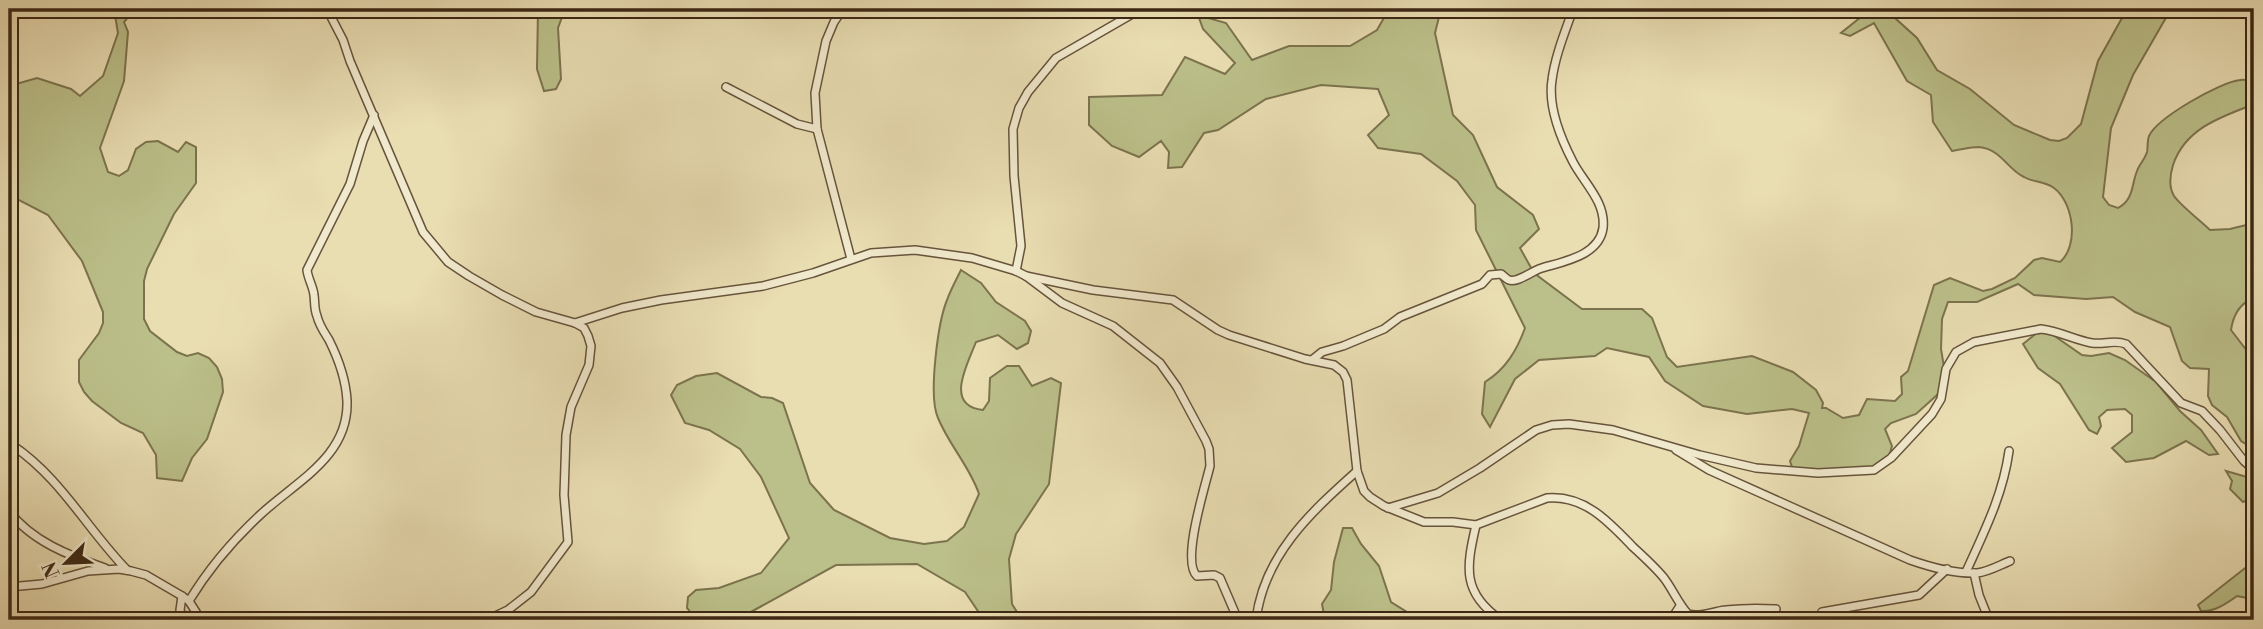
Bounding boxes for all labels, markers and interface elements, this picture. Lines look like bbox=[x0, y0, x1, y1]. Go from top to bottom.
north arrow bbox=[32, 528, 102, 598]
text: N bbox=[37, 558, 65, 581]

